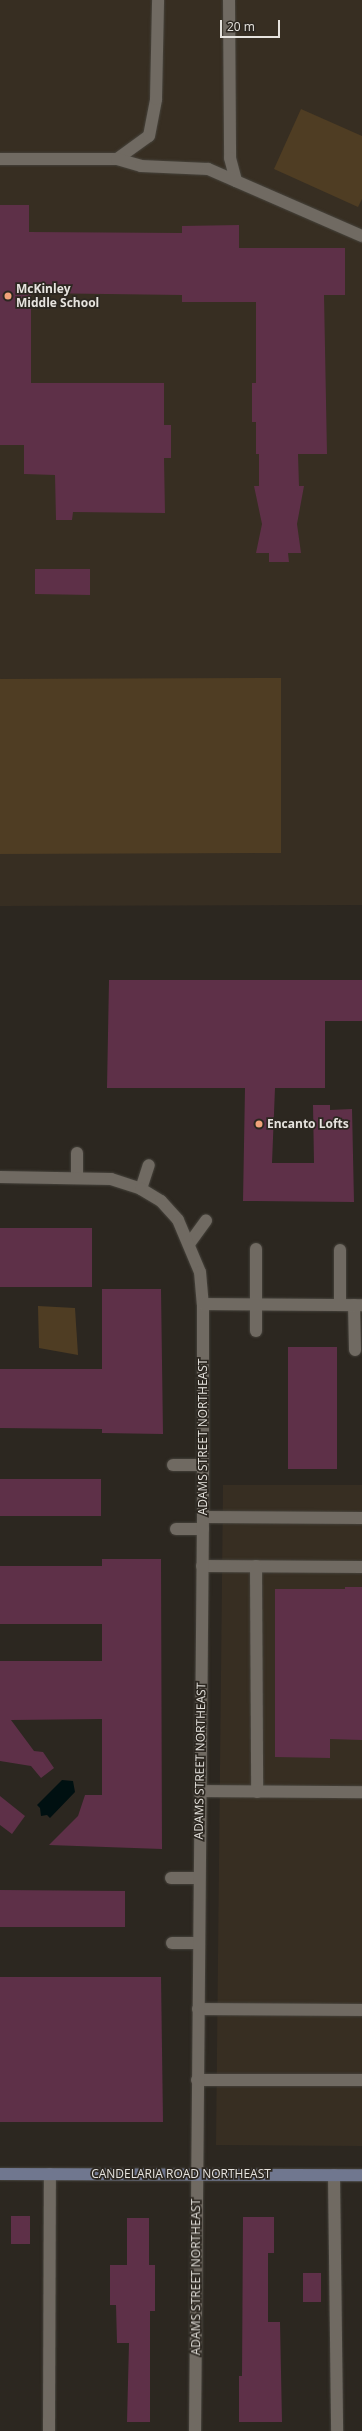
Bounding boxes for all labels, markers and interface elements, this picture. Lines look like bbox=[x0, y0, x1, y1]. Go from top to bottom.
scale bar bbox=[222, 12, 282, 38]
text: 20 m bbox=[227, 18, 255, 35]
place label: McKinley Middle School bbox=[16, 282, 99, 310]
marker: McKinley Middle School bbox=[3, 291, 13, 301]
place label: Encanto Lofts bbox=[267, 1117, 349, 1131]
marker: Encanto Lofts bbox=[254, 1119, 264, 1129]
street label: ADAMS STREET NORTHEAST bbox=[196, 1359, 210, 1515]
street label: ADAMS STREET NORTHEAST bbox=[191, 1683, 209, 1839]
street label: CANDELARIA ROAD NORTHEAST bbox=[91, 2167, 271, 2181]
street label: ADAMS STREET NORTHEAST bbox=[189, 2199, 203, 2355]

